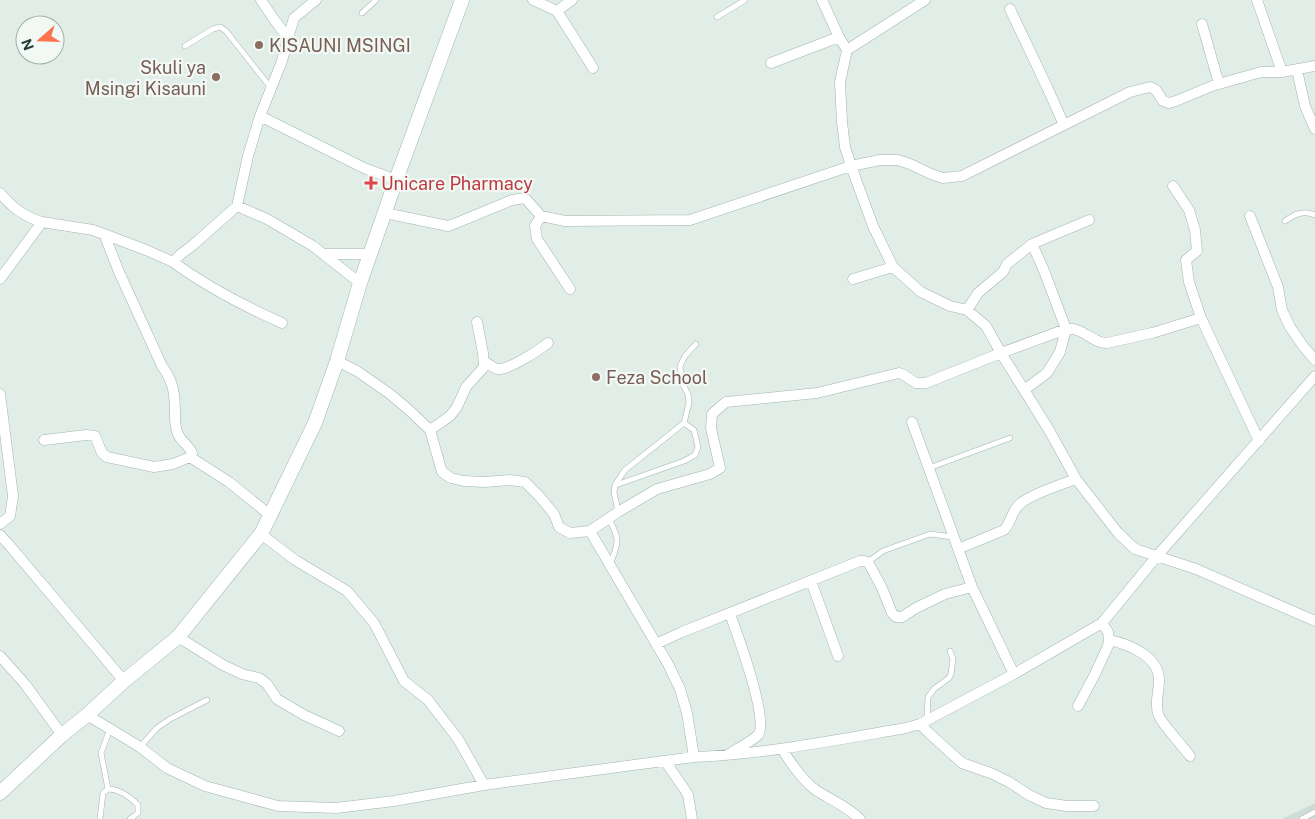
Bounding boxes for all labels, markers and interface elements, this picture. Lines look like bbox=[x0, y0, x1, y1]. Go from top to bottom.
north arrow bbox=[15, 15, 65, 65]
place label: KISAUNI MSINGI bbox=[269, 35, 411, 56]
text: N bbox=[18, 37, 37, 52]
marker: KISAUNI MSINGI bbox=[253, 39, 265, 51]
place label: Skuli ya Msingi Kisauni bbox=[85, 57, 206, 99]
marker: Skuli ya Msingi Kisauni bbox=[210, 71, 222, 83]
place label: Unicare Pharmacy bbox=[381, 173, 533, 194]
marker: Unicare Pharmacy bbox=[365, 177, 377, 189]
place label: Feza School bbox=[606, 367, 707, 388]
marker: Feza School bbox=[590, 371, 602, 383]

